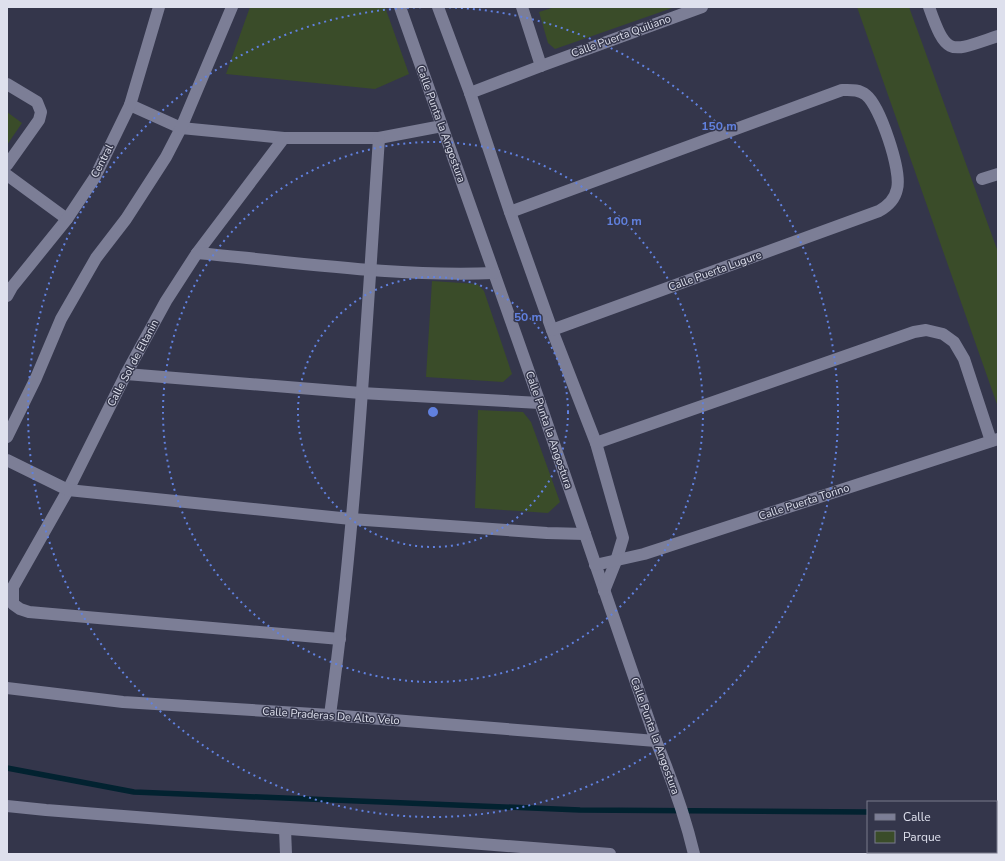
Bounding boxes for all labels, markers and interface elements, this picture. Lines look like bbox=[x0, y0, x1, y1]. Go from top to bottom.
street label: Calle Puerta Quiliano bbox=[569, 11, 673, 61]
street label: Calle Punta la Angostura bbox=[413, 63, 469, 185]
text: 150 m bbox=[701, 118, 737, 134]
street label: Central bbox=[87, 141, 117, 180]
text: 100 m bbox=[606, 213, 642, 229]
street label: Calle Puerta Lugure bbox=[666, 247, 764, 295]
text: 50 m bbox=[514, 309, 542, 325]
street label: Calle Sol de Eltanin bbox=[104, 317, 162, 409]
street label: Calle Punta la Angostura bbox=[522, 369, 576, 491]
centre of rings bbox=[426, 405, 440, 419]
street label: Calle Puerta Torino bbox=[757, 480, 851, 524]
street label: Calle Punta la Angostura bbox=[627, 675, 683, 797]
street label: Calle Praderas De Alto Velo bbox=[262, 704, 400, 728]
legend bbox=[867, 801, 997, 853]
text: Calle bbox=[903, 809, 931, 825]
text: Parque bbox=[903, 829, 941, 845]

